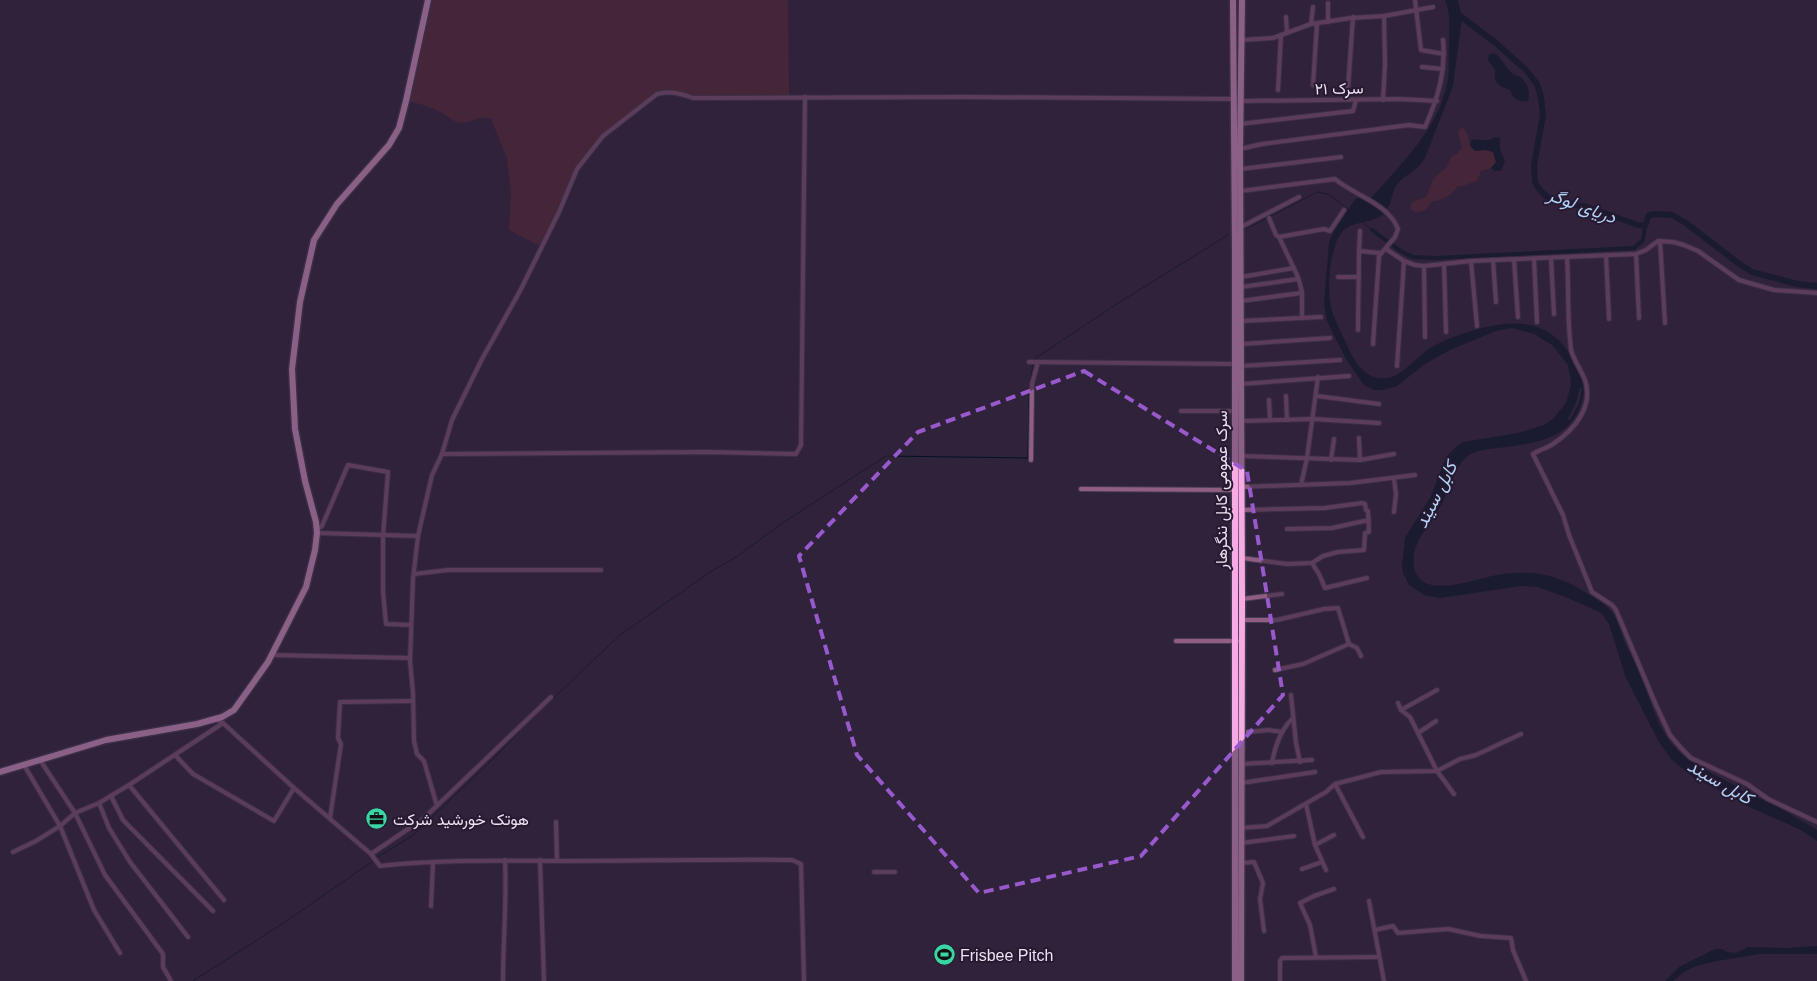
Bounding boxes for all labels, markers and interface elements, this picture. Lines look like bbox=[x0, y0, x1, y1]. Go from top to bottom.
street label: سرک ۲۱ bbox=[1314, 80, 1364, 99]
water label: دریای لوگر bbox=[1544, 184, 1619, 229]
street label: سرک عمومی کابل ننگرهار bbox=[1213, 410, 1232, 571]
water label: کابل سيند bbox=[1411, 456, 1463, 532]
water label: کابل سيند bbox=[1684, 755, 1759, 811]
office icon: هوتک خورشید شرکت bbox=[365, 807, 389, 831]
place label: هوتک خورشید شرکت bbox=[393, 811, 529, 830]
sports icon: Frisbee Pitch bbox=[932, 943, 956, 967]
place label: Frisbee Pitch bbox=[960, 947, 1053, 964]

